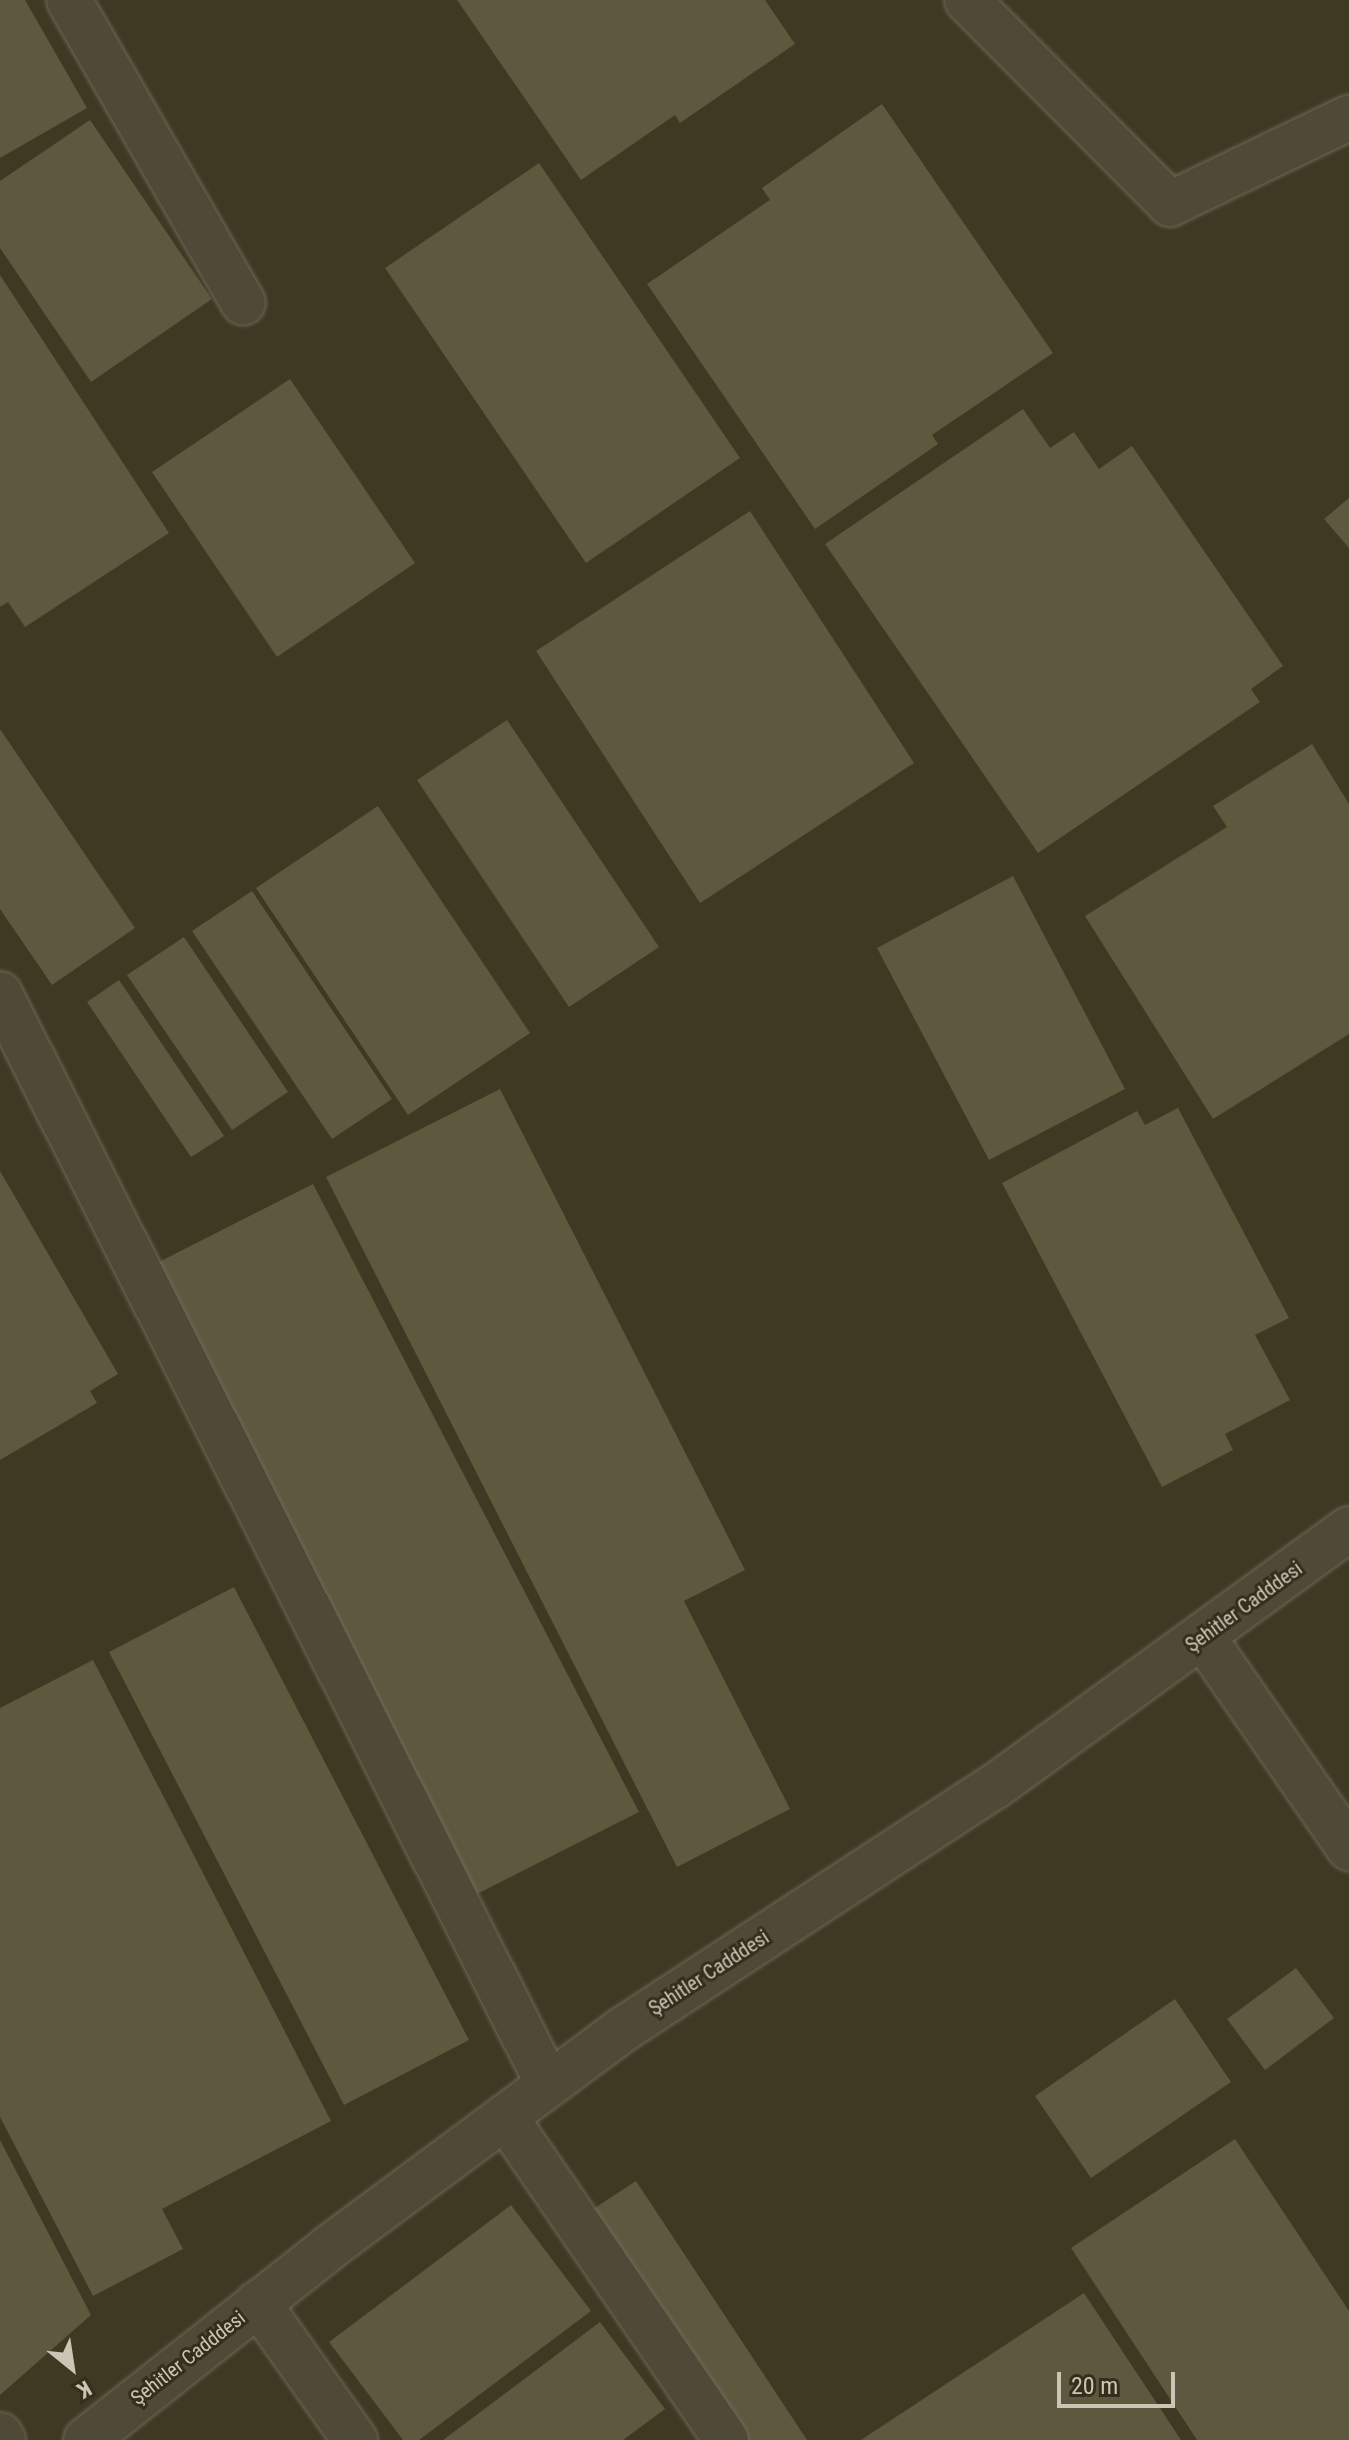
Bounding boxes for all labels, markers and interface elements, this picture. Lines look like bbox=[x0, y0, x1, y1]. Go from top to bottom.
street label: Şehitler Cadddesi bbox=[1181, 1557, 1307, 1657]
street label: Şehitler Cadddesi bbox=[644, 1925, 774, 2021]
street label: Şehitler Cadddesi bbox=[126, 2306, 250, 2410]
north arrow bbox=[32, 2328, 112, 2408]
scale bar bbox=[1061, 2356, 1179, 2406]
text: 20 m bbox=[1071, 2372, 1118, 2400]
text: K bbox=[73, 2375, 96, 2403]

